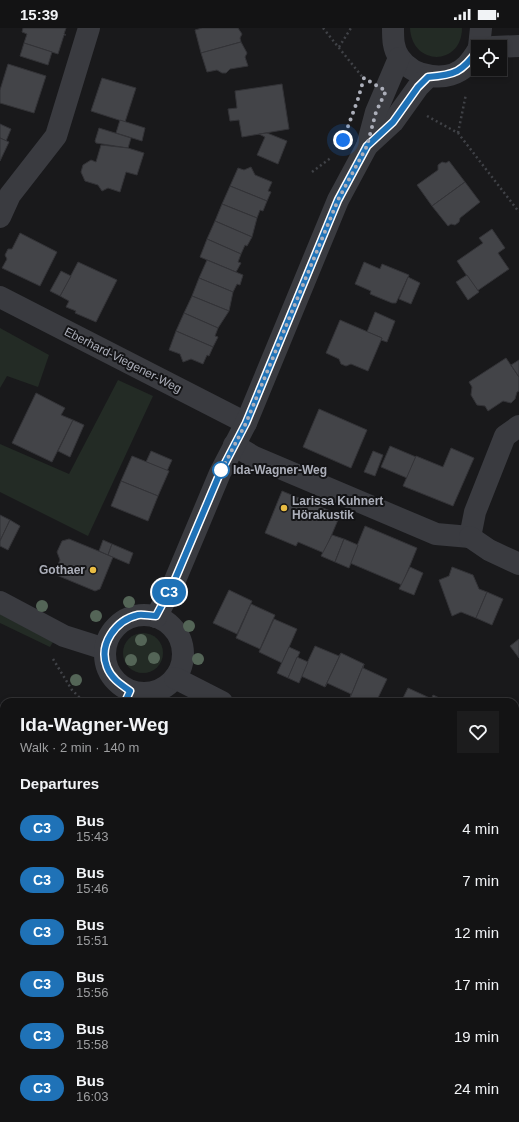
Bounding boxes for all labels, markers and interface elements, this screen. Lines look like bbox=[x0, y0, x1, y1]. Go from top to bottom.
text: 15:39 bbox=[20, 6, 58, 23]
map controls bbox=[471, 40, 507, 76]
button: locate bbox=[471, 40, 507, 76]
your location bbox=[333, 130, 353, 150]
street label: Eberhard-Viegener-Weg bbox=[62, 324, 184, 396]
marker: Ida-Wagner-Weg bbox=[212, 461, 230, 479]
place label: Ida-Wagner-Weg bbox=[233, 463, 327, 477]
place label: Larissa Kuhnert Hörakustik bbox=[292, 494, 383, 522]
marker: Larissa Kuhnert Hörakustik bbox=[279, 503, 289, 513]
place label: Gothaer bbox=[39, 563, 85, 577]
marker: Gothaer bbox=[88, 565, 98, 575]
line badge: C3 bbox=[151, 579, 187, 605]
text: C3 bbox=[160, 584, 178, 600]
button: heart bbox=[457, 711, 499, 753]
text: Ida-Wagner-Weg bbox=[20, 714, 169, 735]
text: Walk · 2 min · 140 m bbox=[20, 740, 139, 755]
text: Departures bbox=[20, 775, 99, 792]
text: Bus bbox=[76, 812, 104, 829]
text: C3 bbox=[33, 820, 51, 836]
text: 4 min bbox=[462, 820, 499, 837]
text: 15:43 bbox=[76, 829, 109, 844]
text: Bus bbox=[76, 864, 104, 881]
text: C3 bbox=[33, 872, 51, 888]
text: 7 min bbox=[462, 872, 499, 889]
text: 15:46 bbox=[76, 881, 109, 896]
text: Bus bbox=[76, 916, 104, 933]
text: C3 bbox=[33, 924, 51, 940]
text: 12 min bbox=[454, 924, 499, 941]
text: 15:51 bbox=[76, 933, 109, 948]
text: Bus bbox=[76, 968, 104, 985]
text: C3 bbox=[33, 976, 51, 992]
text: 17 min bbox=[454, 976, 499, 993]
text: 15:56 bbox=[76, 985, 109, 1000]
text: Bus bbox=[76, 1020, 104, 1037]
text: C3 bbox=[33, 1028, 51, 1044]
text: 19 min bbox=[454, 1028, 499, 1045]
text: 15:58 bbox=[76, 1037, 109, 1052]
text: Bus bbox=[76, 1072, 104, 1089]
text: C3 bbox=[33, 1080, 51, 1096]
text: 24 min bbox=[454, 1080, 499, 1097]
text: 16:03 bbox=[76, 1089, 109, 1104]

